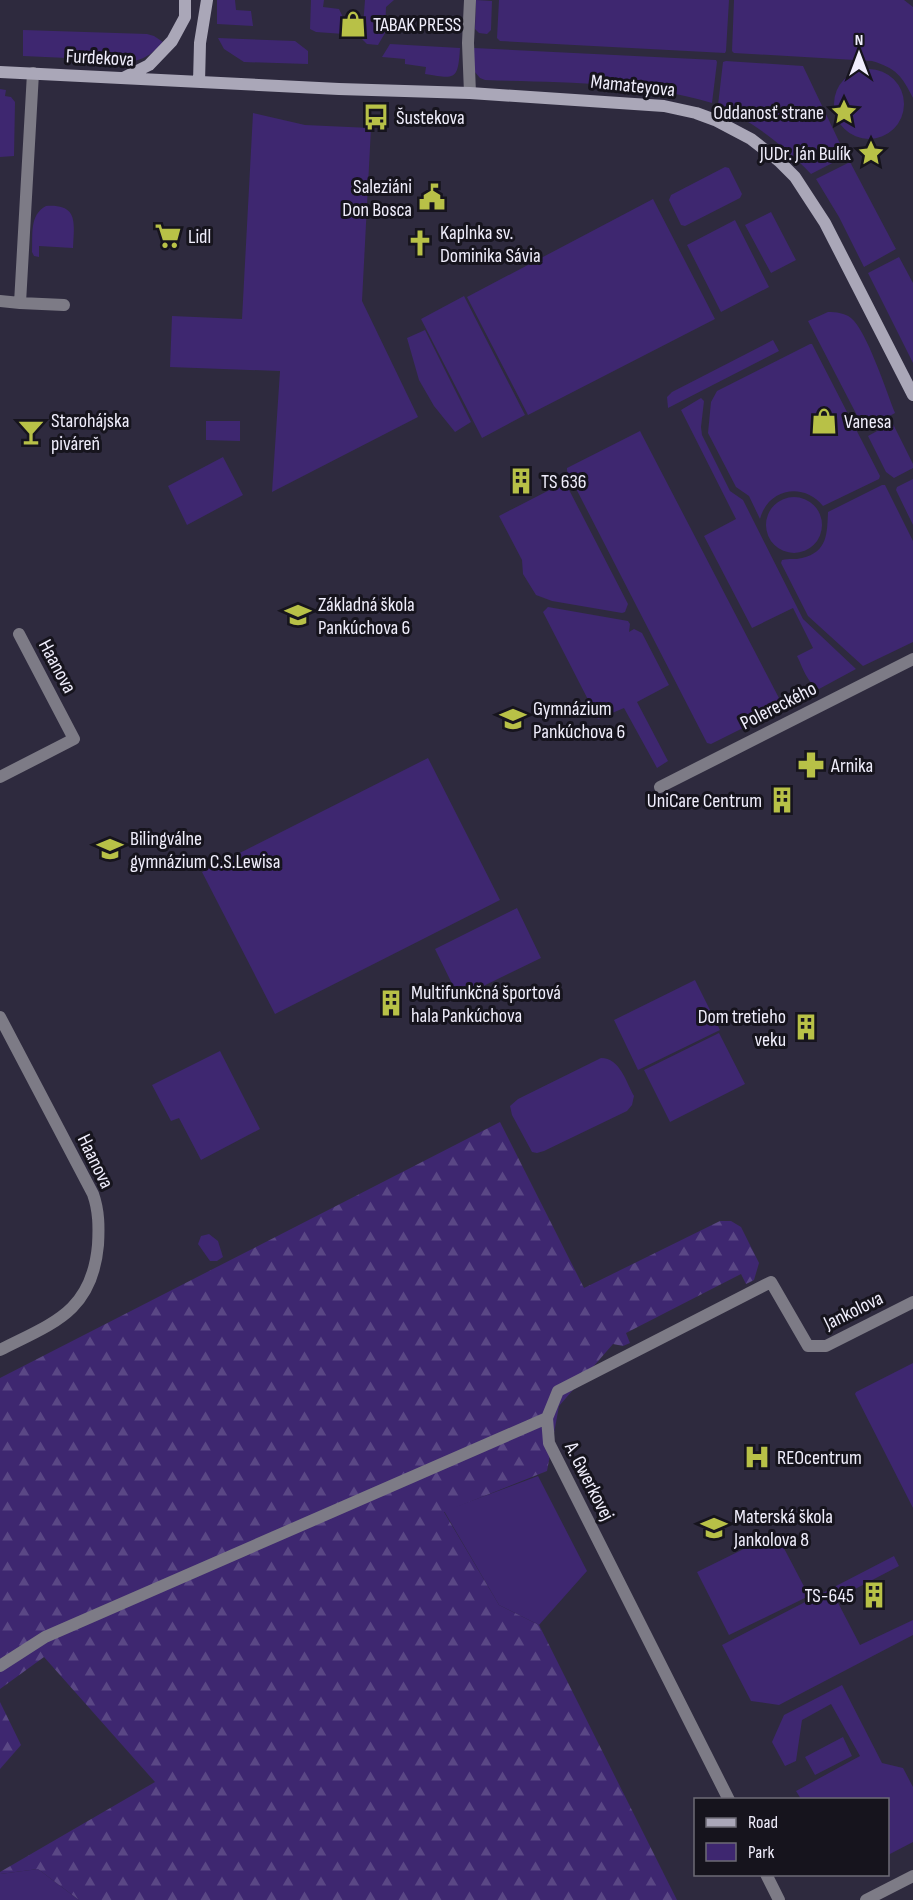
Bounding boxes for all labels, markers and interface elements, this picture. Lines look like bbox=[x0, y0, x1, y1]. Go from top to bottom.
shop icon: TABAK PRESS bbox=[338, 9, 368, 39]
place label: TABAK PRESS bbox=[373, 13, 461, 37]
north arrow bbox=[829, 24, 889, 84]
text: N bbox=[855, 31, 863, 50]
street label: Furdekova bbox=[65, 44, 135, 72]
street label: Mamateyova bbox=[589, 70, 676, 102]
place icon: Oddanosť strane bbox=[829, 97, 859, 127]
place label: Oddanosť strane bbox=[713, 101, 824, 125]
bus stop icon: Šustekova bbox=[361, 102, 391, 132]
place label: Šustekova bbox=[396, 106, 465, 130]
place icon: JUDr. Ján Bulík bbox=[856, 138, 886, 168]
place label: JUDr. Ján Bulík bbox=[759, 142, 851, 166]
place label: Saleziáni Don Bosca bbox=[342, 175, 412, 222]
public building icon: Saleziáni Don Bosca bbox=[417, 182, 447, 212]
supermarket icon: Lidl bbox=[153, 221, 183, 251]
place label: Kaplnka sv. Dominika Sávia bbox=[440, 221, 541, 268]
place label: Lidl bbox=[188, 225, 211, 249]
church icon: Kaplnka sv. Dominika Sávia bbox=[405, 228, 435, 258]
shop icon: Vanesa bbox=[809, 406, 839, 436]
place label: Starohájska piváreň bbox=[51, 409, 129, 456]
place label: Vanesa bbox=[844, 410, 891, 434]
bar icon: Starohájska piváreň bbox=[16, 417, 46, 447]
building icon: TS 636 bbox=[506, 466, 536, 496]
place label: TS 636 bbox=[541, 470, 587, 494]
place label: Základná škola Pankúchova 6 bbox=[318, 593, 415, 640]
school or university icon: Základná škola Pankúchova 6 bbox=[283, 600, 313, 630]
street label: Haanova bbox=[33, 635, 81, 697]
street label: Polereckého bbox=[736, 677, 821, 735]
place label: Gymnázium Pankúchova 6 bbox=[533, 697, 625, 744]
school or university icon: Gymnázium Pankúchova 6 bbox=[498, 704, 528, 734]
pharmacy icon: Arnika bbox=[796, 750, 826, 780]
place label: Arnika bbox=[830, 754, 873, 778]
building icon: UniCare Centrum bbox=[767, 785, 797, 815]
place label: UniCare Centrum bbox=[647, 789, 762, 813]
place label: Bilingválne gymnázium C.S.Lewisa bbox=[130, 827, 280, 874]
school or university icon: Bilingválne gymnázium C.S.Lewisa bbox=[95, 834, 125, 864]
place label: Multifunkčná športová hala Pankúchova bbox=[411, 981, 561, 1028]
building icon: Multifunkčná športová hala Pankúchova bbox=[376, 988, 406, 1018]
place label: Dom tretieho veku bbox=[698, 1005, 786, 1052]
building icon: Dom tretieho veku bbox=[791, 1012, 821, 1042]
street label: Haanova bbox=[72, 1130, 118, 1192]
street label: Jankolova bbox=[819, 1286, 887, 1336]
street label: A. Gwerkovej bbox=[559, 1437, 619, 1525]
hospital icon: REOcentrum bbox=[742, 1442, 772, 1472]
place label: REOcentrum bbox=[777, 1446, 862, 1470]
place label: Materská škola Jankolova 8 bbox=[733, 1505, 833, 1552]
school or university icon: Materská škola Jankolova 8 bbox=[699, 1513, 729, 1543]
building icon: TS-645 bbox=[859, 1580, 889, 1610]
place label: TS-645 bbox=[804, 1584, 854, 1608]
legend bbox=[694, 1798, 889, 1876]
text: Road bbox=[748, 1812, 778, 1833]
text: Park bbox=[748, 1842, 774, 1863]

